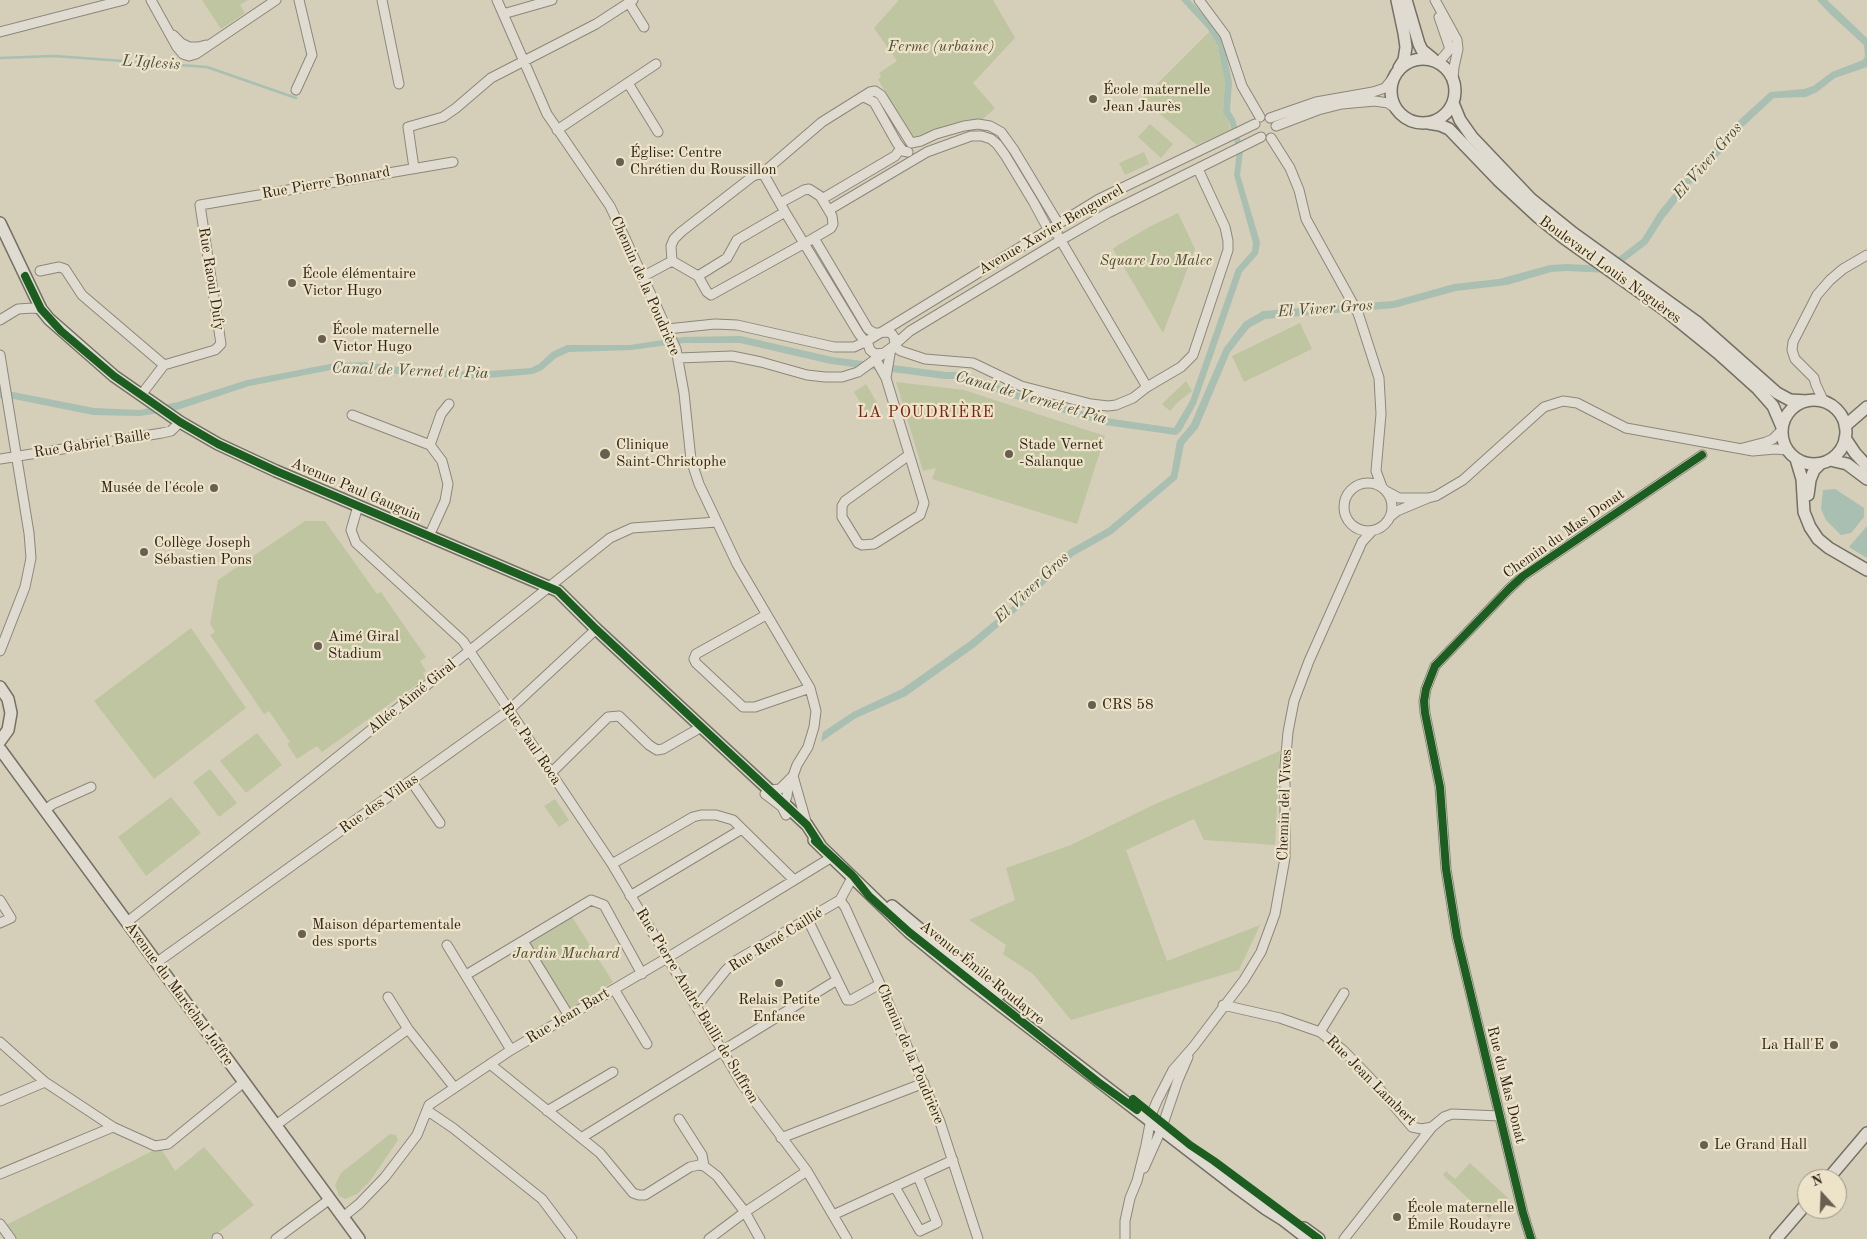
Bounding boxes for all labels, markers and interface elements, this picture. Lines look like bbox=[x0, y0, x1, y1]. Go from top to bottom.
park label: Ferme (urbaine) bbox=[888, 38, 994, 56]
water label: L'Iglesis bbox=[121, 51, 181, 75]
place label: École maternelle Jean Jaurès bbox=[1103, 81, 1210, 116]
marker: École maternelle Jean Jaurès bbox=[1087, 93, 1099, 105]
water label: El Viver Gros bbox=[1669, 119, 1747, 203]
place label: Église: Centre Chrétien du Roussillon bbox=[630, 144, 777, 179]
marker: Église: Centre Chrétien du Roussillon bbox=[614, 156, 626, 168]
street label: Rue Pierre Bonnard bbox=[261, 163, 391, 203]
street label: Avenue Xavier Benguerel bbox=[975, 181, 1127, 279]
street label: Boulevard Louis Noguères bbox=[1535, 212, 1685, 328]
street label: Chemin de la Poudrière bbox=[606, 213, 684, 359]
street label: Rue Raoul Dufy bbox=[194, 226, 228, 332]
park label: Square Ivo Malec bbox=[1100, 252, 1212, 270]
place label: École élémentaire Victor Hugo bbox=[302, 265, 416, 300]
marker: École élémentaire Victor Hugo bbox=[286, 277, 298, 289]
water label: El Viver Gros bbox=[1277, 296, 1373, 322]
place label: École maternelle Victor Hugo bbox=[332, 321, 439, 356]
marker: École maternelle Victor Hugo bbox=[316, 333, 328, 345]
water label: Canal de Vernet et Pia bbox=[331, 359, 489, 383]
water label: Canal de Vernet et Pia bbox=[953, 367, 1109, 429]
district label: LA POUDRIÈRE bbox=[856, 403, 996, 423]
street label: Rue Gabriel Baille bbox=[32, 426, 152, 462]
place label: Clinique Saint-Christophe bbox=[616, 436, 726, 471]
place label: Stade Vernet -Salanque bbox=[1019, 436, 1103, 471]
marker: Clinique Saint-Christophe bbox=[598, 447, 612, 461]
marker: Stade Vernet -Salanque bbox=[1003, 448, 1015, 460]
street label: Avenue Paul Gauguin bbox=[288, 454, 424, 526]
place label: Musée de l'école bbox=[101, 479, 204, 497]
marker: Musée de l'école bbox=[208, 482, 220, 494]
street label: Chemin du Mas Donat bbox=[1500, 485, 1628, 583]
place label: Collège Joseph Sébastien Pons bbox=[154, 534, 252, 569]
marker: Collège Joseph Sébastien Pons bbox=[138, 546, 150, 558]
water label: El Viver Gros bbox=[991, 548, 1073, 628]
place label: Aimé Giral Stadium bbox=[328, 628, 399, 663]
marker: Aimé Giral Stadium bbox=[312, 640, 324, 652]
street label: Allée Aimé Giral bbox=[364, 656, 460, 738]
place label: CRS 58 bbox=[1102, 696, 1154, 714]
marker: CRS 58 bbox=[1086, 699, 1098, 711]
street label: Rue Paul Roca bbox=[497, 700, 565, 788]
street label: Chemin del Vives bbox=[1274, 749, 1296, 861]
street label: Rue des Villas bbox=[336, 770, 422, 838]
street label: Rue René Caillié bbox=[726, 904, 826, 976]
street label: Rue Pierre André Bailli de Suffren bbox=[631, 905, 763, 1107]
place label: Maison départementale des sports bbox=[312, 916, 461, 951]
street label: Avenue Émile Roudayre bbox=[916, 917, 1048, 1029]
street label: Avenue du Maréchal Joffre bbox=[121, 918, 237, 1070]
marker: Maison départementale des sports bbox=[296, 928, 308, 940]
park label: Jardin Muchard bbox=[513, 945, 619, 963]
marker: Relais Petite Enfance bbox=[773, 977, 785, 989]
street label: Chemin de la Poudrière bbox=[872, 981, 948, 1127]
street label: Rue Jean Bart bbox=[523, 984, 613, 1048]
place label: Relais Petite Enfance bbox=[738, 991, 820, 1026]
street label: Rue du Mas Donat bbox=[1483, 1024, 1529, 1146]
street label: Rue Jean Lambert bbox=[1322, 1032, 1420, 1130]
place label: La Hall'E bbox=[1761, 1036, 1824, 1054]
marker: La Hall'E bbox=[1828, 1039, 1840, 1051]
place label: Le Grand Hall bbox=[1714, 1136, 1807, 1154]
marker: Le Grand Hall bbox=[1698, 1139, 1710, 1151]
north arrow bbox=[1797, 1169, 1847, 1219]
text: N bbox=[1810, 1172, 1825, 1189]
place label: École maternelle Émile Roudayre bbox=[1407, 1199, 1514, 1234]
marker: École maternelle Émile Roudayre bbox=[1391, 1211, 1403, 1223]

